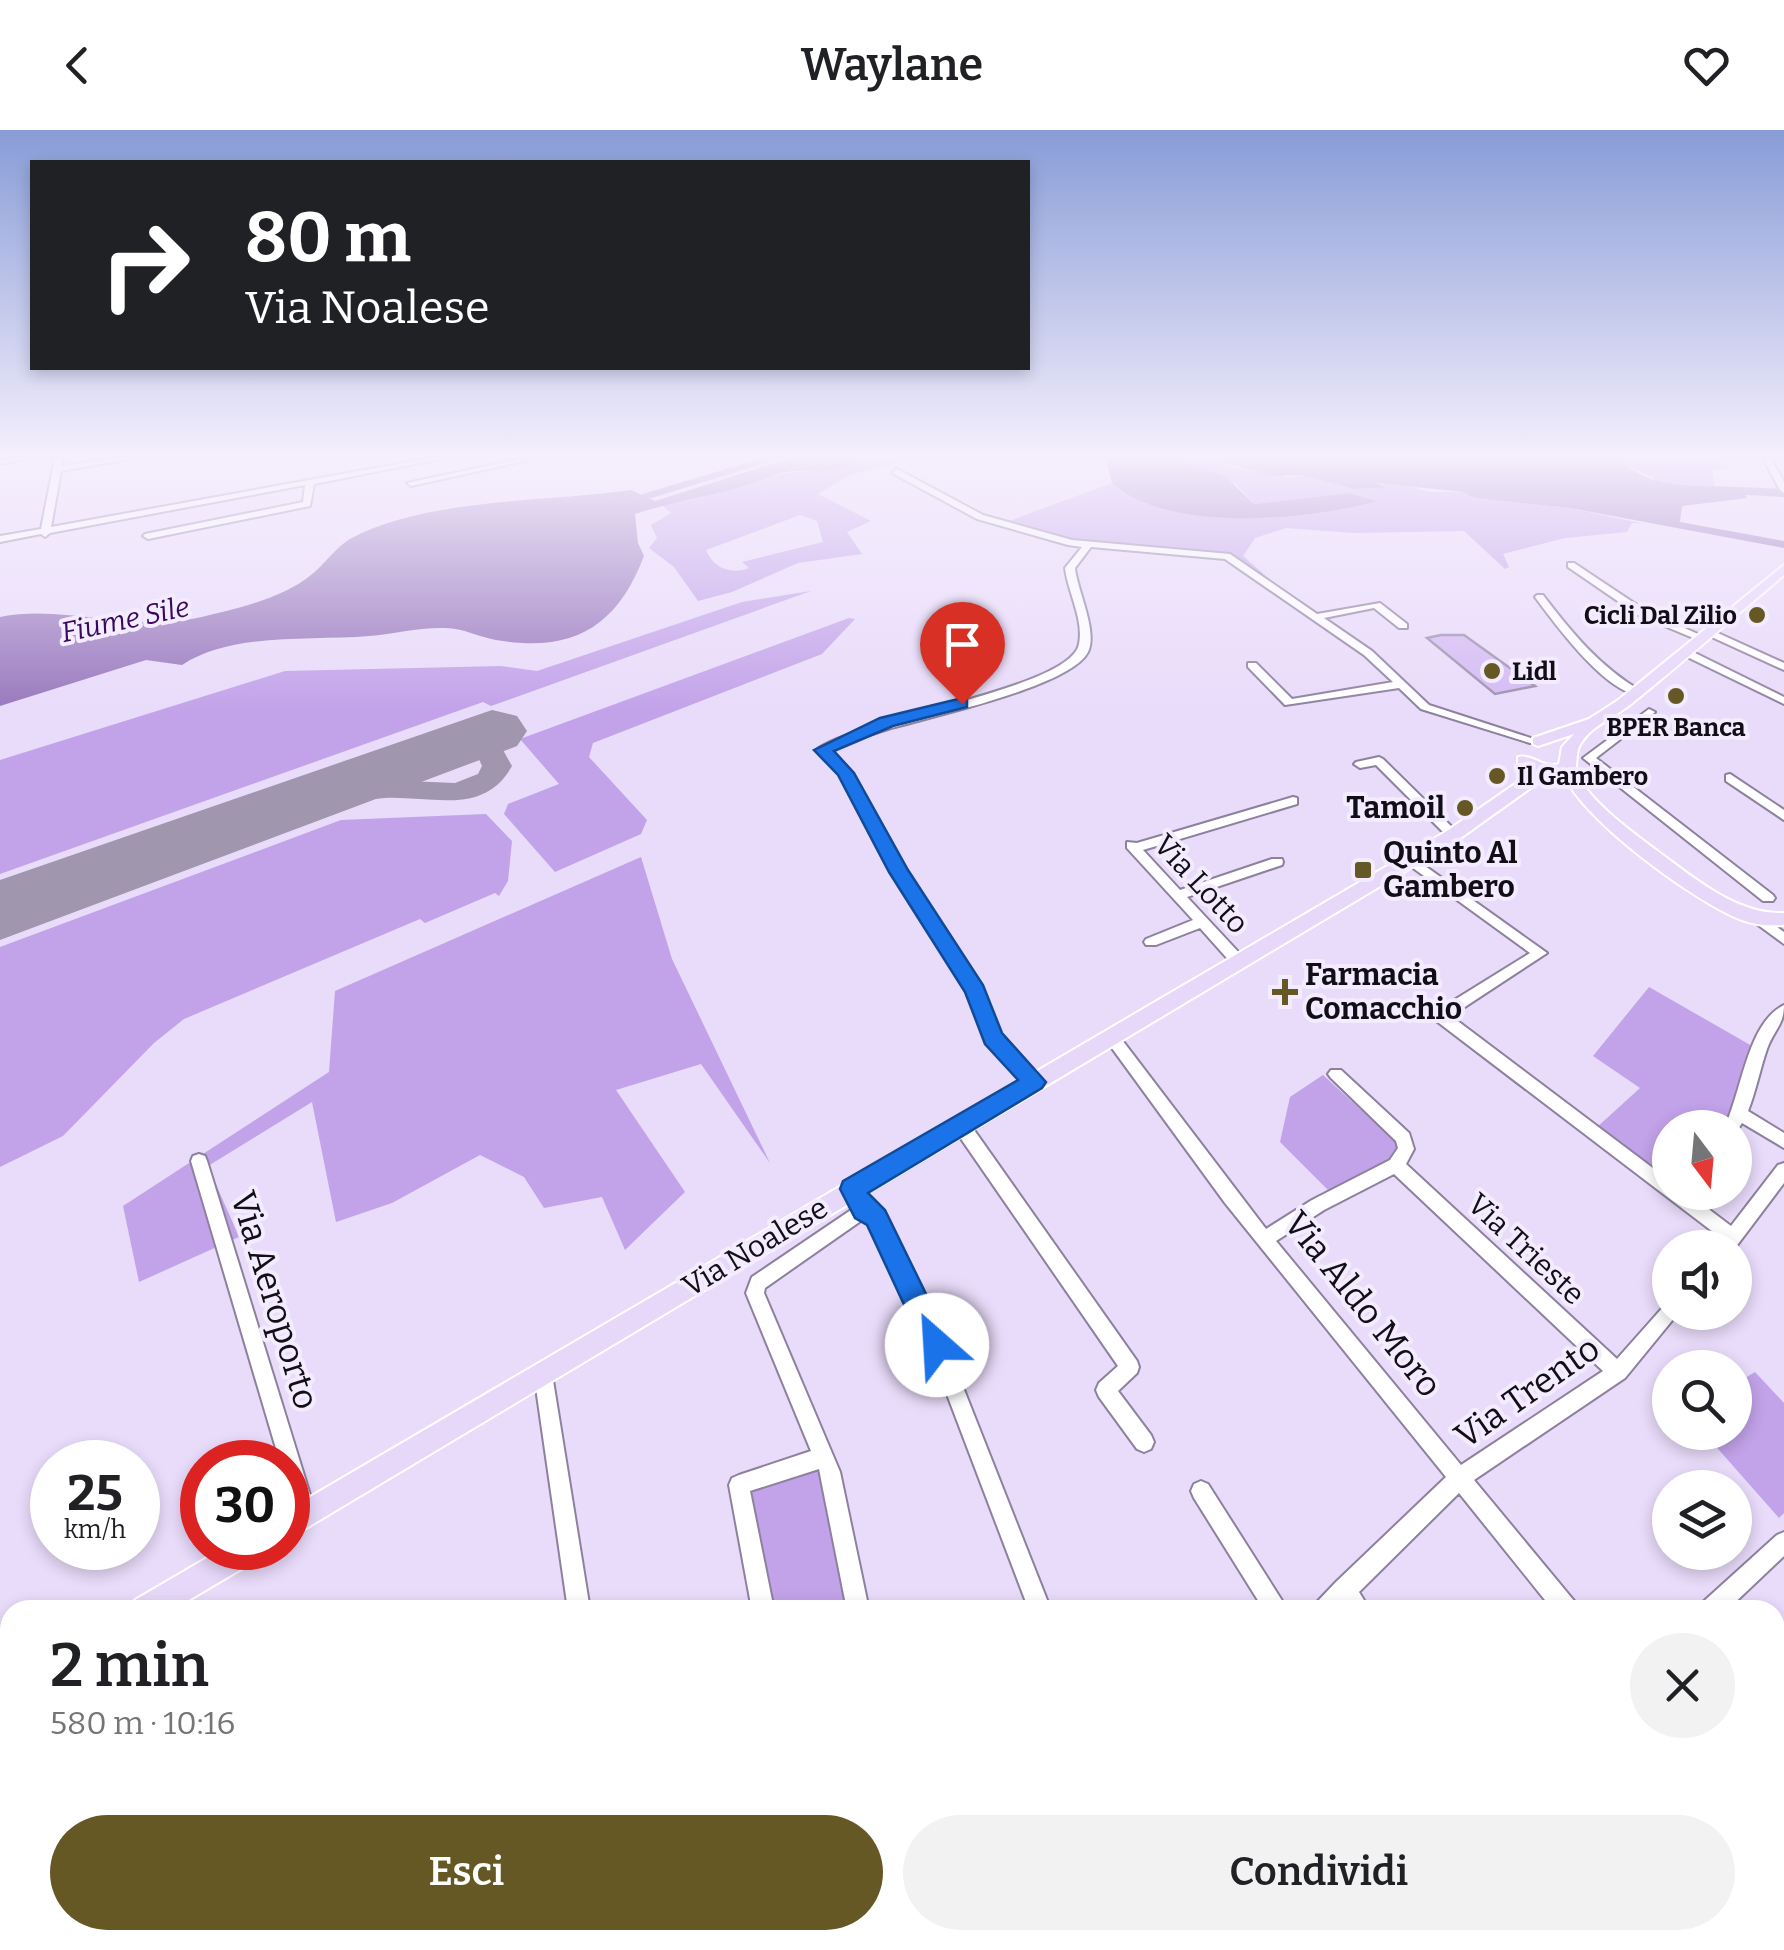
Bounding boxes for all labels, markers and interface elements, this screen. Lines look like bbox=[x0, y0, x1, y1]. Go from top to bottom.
icon: back bbox=[50, 38, 105, 93]
text: Waylane bbox=[801, 38, 983, 92]
icon: heart bbox=[1679, 38, 1734, 93]
text: 80 m bbox=[245, 196, 411, 280]
icon: right bbox=[80, 200, 210, 330]
text: Via Noalese bbox=[245, 281, 490, 335]
water label: Fiume Sile bbox=[58, 590, 192, 649]
place label: Cicli Dal Zilio bbox=[1584, 601, 1737, 631]
pin bbox=[920, 602, 1005, 705]
marker: Cicli Dal Zilio bbox=[1746, 604, 1768, 626]
icon: arrive bbox=[935, 617, 990, 672]
place label: Lidl bbox=[1512, 657, 1557, 687]
marker: Lidl bbox=[1481, 660, 1503, 682]
marker: BPER Banca bbox=[1665, 685, 1687, 707]
place label: BPER Banca bbox=[1606, 713, 1746, 743]
place label: Il Gambero bbox=[1517, 762, 1648, 792]
marker: Il Gambero bbox=[1486, 765, 1508, 787]
place label: Tamoil bbox=[1346, 790, 1445, 826]
marker: Tamoil bbox=[1454, 797, 1476, 819]
street label: Via Lotto bbox=[1146, 827, 1256, 941]
place label: Quinto Al Gambero bbox=[1383, 835, 1518, 905]
marker: Quinto Al Gambero bbox=[1352, 859, 1374, 881]
place label: Farmacia Comacchio bbox=[1305, 957, 1462, 1027]
marker: Farmacia Comacchio bbox=[1274, 981, 1296, 1003]
north arrow bbox=[1652, 1110, 1752, 1210]
map controls bbox=[1652, 1110, 1752, 1570]
street label: Via Aeroporto bbox=[222, 1186, 328, 1414]
street label: Via Trieste bbox=[1460, 1186, 1592, 1312]
street label: Via Noalese bbox=[676, 1190, 834, 1304]
street label: Via Aldo Moro bbox=[1275, 1203, 1451, 1405]
button: sound bbox=[1652, 1230, 1752, 1330]
position arrow bbox=[885, 1293, 989, 1397]
street label: Via Trento bbox=[1447, 1327, 1607, 1457]
button: search bbox=[1652, 1350, 1752, 1450]
speed limit sign: 30 bbox=[180, 1440, 310, 1570]
text: 25 bbox=[67, 1463, 123, 1523]
button: layers bbox=[1652, 1470, 1752, 1570]
text: km/h bbox=[64, 1515, 126, 1545]
text: 2 min bbox=[50, 1630, 209, 1702]
button: close bbox=[1630, 1633, 1735, 1738]
text: 580 m · 10:16 bbox=[50, 1704, 235, 1742]
button: Esci bbox=[50, 1815, 883, 1930]
button: Condividi bbox=[903, 1815, 1735, 1930]

